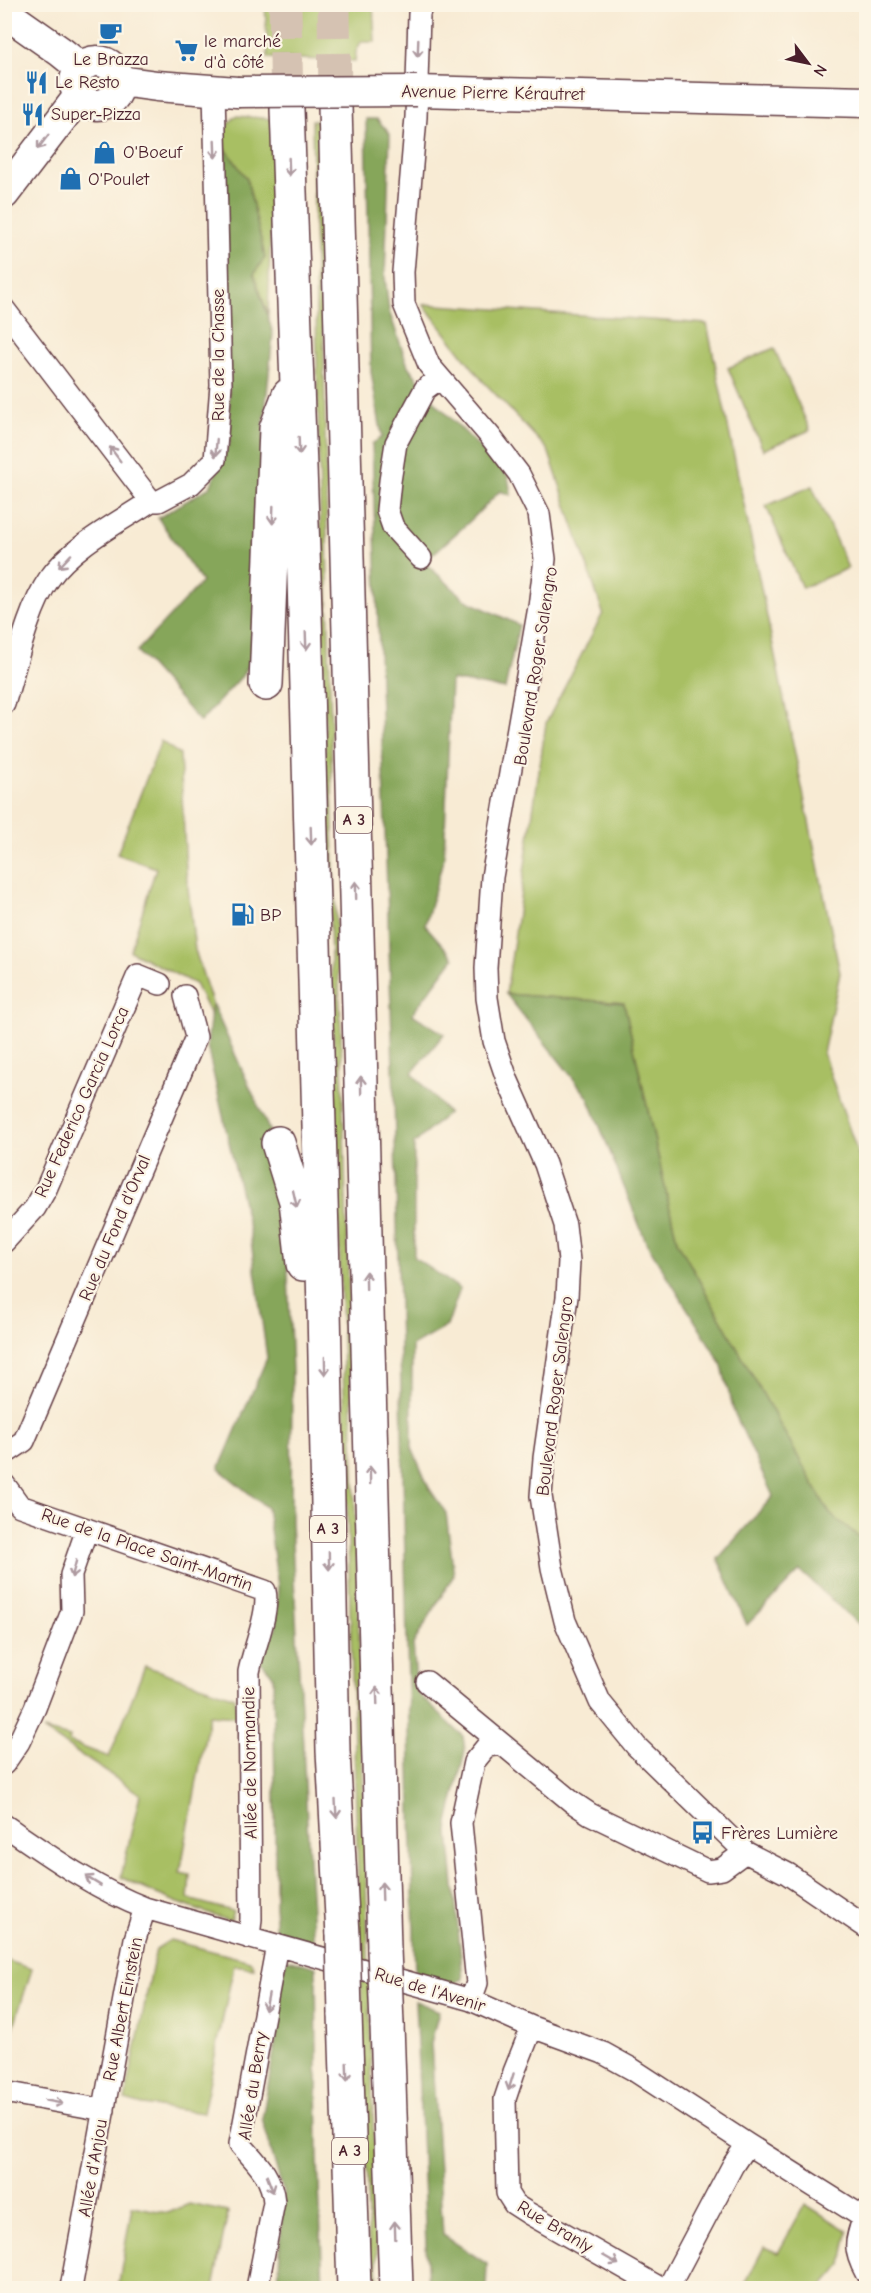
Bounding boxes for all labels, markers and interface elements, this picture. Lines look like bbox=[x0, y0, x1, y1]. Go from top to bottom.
cafe icon: Le Brazza bbox=[98, 20, 124, 46]
place label: le marché d'à côté bbox=[204, 31, 281, 73]
north arrow bbox=[778, 33, 838, 93]
one-way arrow bbox=[412, 37, 424, 57]
supermarket icon: le marché d'à côté bbox=[173, 38, 199, 64]
place label: Le Brazza bbox=[73, 49, 149, 70]
text: N bbox=[809, 61, 830, 80]
restaurant icon: Le Resto bbox=[24, 69, 50, 95]
place label: Le Resto bbox=[55, 72, 120, 93]
street label: Avenue Pierre Kérautret bbox=[401, 81, 586, 105]
restaurant icon: Super-Pizza bbox=[20, 101, 46, 127]
place label: Super-Pizza bbox=[51, 104, 141, 125]
one-way arrow bbox=[37, 134, 50, 150]
one-way arrow bbox=[209, 138, 220, 158]
shop icon: O'Boeuf bbox=[92, 139, 118, 165]
place label: O'Boeuf bbox=[123, 142, 183, 163]
one-way arrow bbox=[283, 157, 294, 177]
shop icon: O'Poulet bbox=[57, 166, 83, 192]
place label: O'Poulet bbox=[88, 169, 150, 190]
street label: Rue de la Chasse bbox=[208, 289, 229, 421]
one-way arrow bbox=[293, 436, 305, 456]
one-way arrow bbox=[210, 438, 221, 458]
one-way arrow bbox=[109, 446, 122, 462]
one-way arrow bbox=[267, 504, 278, 524]
one-way arrow bbox=[58, 554, 72, 569]
street label: Boulevard Roger Salengro bbox=[510, 565, 562, 767]
one-way arrow bbox=[300, 630, 311, 650]
road number: A 3 bbox=[336, 807, 372, 833]
one-way arrow bbox=[305, 825, 316, 845]
one-way arrow bbox=[350, 881, 361, 901]
fuel station icon: BP bbox=[229, 902, 255, 928]
place label: BP bbox=[260, 905, 281, 926]
street label: Rue Federico Garcia Lorca bbox=[30, 1003, 134, 1201]
one-way arrow bbox=[355, 1076, 366, 1096]
street label: Rue du Fond d'Orval bbox=[75, 1152, 155, 1304]
one-way arrow bbox=[289, 1189, 301, 1208]
one-way arrow bbox=[360, 1270, 371, 1290]
street label: Boulevard Roger Salengro bbox=[532, 1295, 578, 1497]
one-way arrow bbox=[319, 1356, 331, 1376]
one-way arrow bbox=[365, 1465, 376, 1485]
street label: Rue de la Place Saint-Martin bbox=[39, 1504, 255, 1596]
road number: A 3 bbox=[310, 1516, 346, 1542]
one-way arrow bbox=[323, 1550, 335, 1570]
one-way arrow bbox=[67, 1559, 79, 1578]
one-way arrow bbox=[371, 1686, 382, 1706]
street label: Allée de Normandie bbox=[238, 1687, 262, 1839]
one-way arrow bbox=[331, 1799, 342, 1819]
bus stop icon: Frères Lumière bbox=[690, 1820, 716, 1846]
place label: Frères Lumière bbox=[721, 1823, 838, 1844]
one-way arrow bbox=[85, 1875, 102, 1887]
one-way arrow bbox=[377, 1881, 388, 1901]
street label: Rue Albert Einstein bbox=[99, 1935, 147, 2083]
street label: Rue de l'Avenir bbox=[372, 1963, 489, 2017]
one-way arrow bbox=[261, 1992, 272, 2012]
street label: Allée du Berry bbox=[234, 2029, 272, 2142]
one-way arrow bbox=[342, 2062, 353, 2082]
one-way arrow bbox=[505, 2072, 516, 2091]
one-way arrow bbox=[44, 2097, 63, 2108]
street label: Allée d'Anjou bbox=[74, 2118, 112, 2218]
road number: A 3 bbox=[332, 2138, 368, 2164]
one-way arrow bbox=[265, 2175, 276, 2193]
street label: Rue Branly bbox=[514, 2196, 597, 2258]
one-way arrow bbox=[389, 2221, 401, 2241]
one-way arrow bbox=[602, 2254, 619, 2266]

